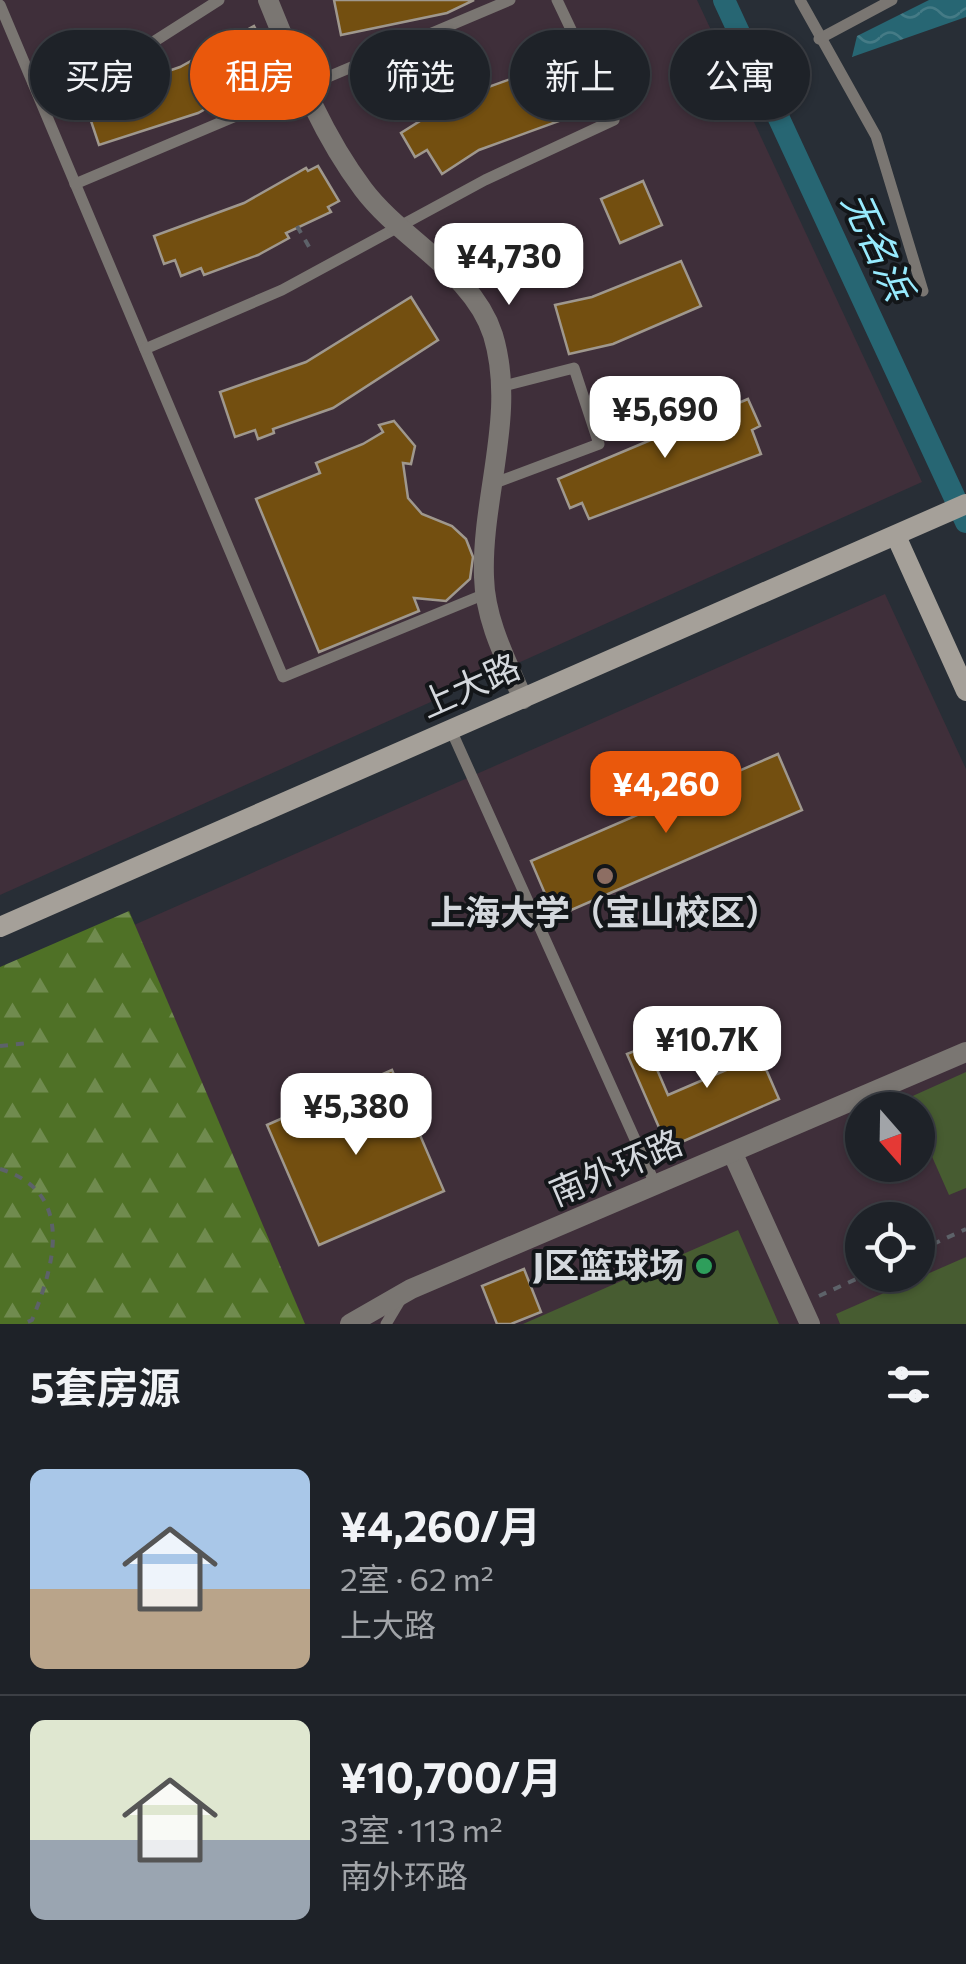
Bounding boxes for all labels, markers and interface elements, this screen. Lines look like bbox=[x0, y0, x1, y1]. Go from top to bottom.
chip: 买房 bbox=[30, 30, 170, 120]
chip: 租房 bbox=[190, 30, 330, 120]
chip: 筛选 bbox=[350, 30, 490, 120]
chip: 新上 bbox=[510, 30, 650, 120]
chip: 公寓 bbox=[670, 30, 810, 120]
water label: 无名浜 bbox=[834, 183, 926, 309]
pin: ¥4,730 bbox=[428, 223, 590, 308]
text: ¥4,730 bbox=[456, 235, 562, 275]
pin: ¥5,690 bbox=[584, 376, 746, 461]
text: ¥5,690 bbox=[612, 388, 718, 428]
street label: 上大路 bbox=[412, 643, 526, 725]
pin: ¥4,260 bbox=[585, 751, 747, 836]
text: ¥4,260 bbox=[612, 763, 720, 803]
marker: 上海大学（宝山校区） bbox=[594, 865, 616, 887]
place label: 上海大学（宝山校区） bbox=[430, 889, 780, 932]
pin: ¥10.7K bbox=[626, 1006, 788, 1091]
text: ¥10.7K bbox=[655, 1018, 759, 1058]
pin: ¥5,380 bbox=[275, 1073, 437, 1158]
text: ¥5,380 bbox=[303, 1085, 409, 1125]
north arrow bbox=[845, 1092, 935, 1182]
map controls bbox=[845, 1092, 935, 1292]
street label: 南外环路 bbox=[542, 1119, 688, 1213]
button: locate bbox=[845, 1202, 935, 1292]
place label: J区篮球场 bbox=[533, 1242, 684, 1285]
marker: J区篮球场 bbox=[693, 1255, 715, 1277]
icon: filters bbox=[881, 1357, 936, 1412]
text: 5套房源 bbox=[30, 1360, 181, 1412]
text: ¥4,260/月 bbox=[340, 1499, 541, 1551]
icon: home bbox=[110, 1509, 230, 1629]
text: 2室 · 62 m² bbox=[340, 1558, 494, 1598]
text: 上大路 bbox=[340, 1604, 436, 1644]
text: ¥10,700/月 bbox=[340, 1750, 562, 1802]
icon: home bbox=[110, 1760, 230, 1880]
text: 3室 · 113 m² bbox=[340, 1809, 503, 1849]
text: 南外环路 bbox=[340, 1855, 468, 1895]

